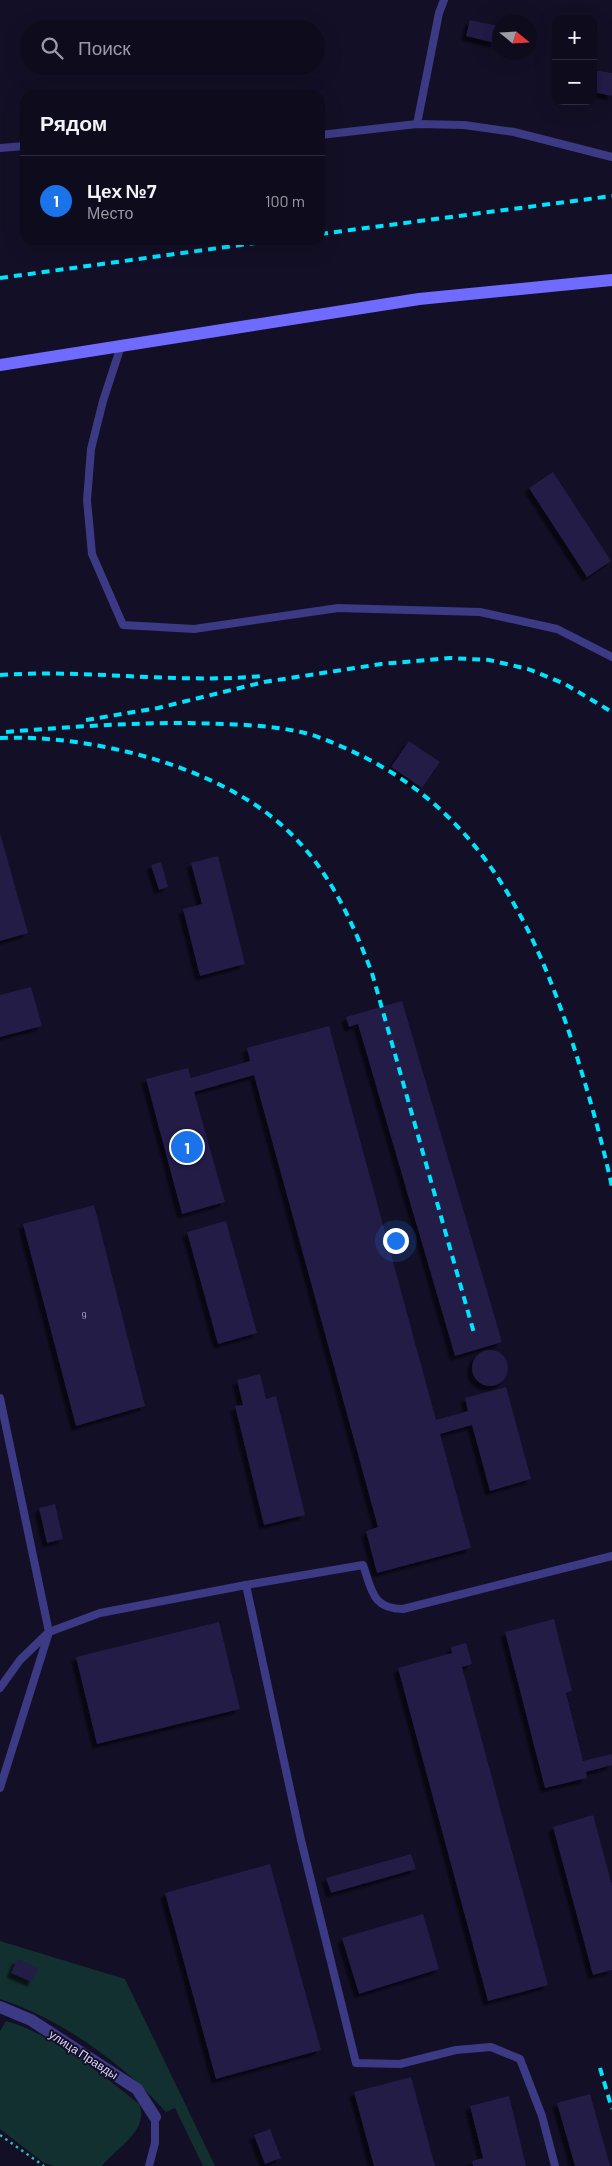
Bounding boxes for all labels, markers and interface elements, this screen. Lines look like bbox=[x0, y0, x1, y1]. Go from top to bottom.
north arrow bbox=[492, 15, 537, 60]
map controls bbox=[552, 15, 597, 105]
button: + bbox=[552, 15, 597, 60]
search box bbox=[20, 20, 325, 75]
icon: search bbox=[38, 34, 66, 62]
text: Поиск bbox=[78, 36, 131, 59]
button: − bbox=[552, 60, 597, 105]
text: Рядом bbox=[40, 110, 107, 135]
text: Цех №7 bbox=[87, 179, 156, 202]
text: 1 bbox=[53, 191, 59, 210]
text: 100 m bbox=[265, 191, 305, 210]
text: Место bbox=[87, 203, 133, 222]
pin: 1 bbox=[171, 1128, 203, 1166]
your location bbox=[383, 1228, 409, 1254]
house number: 9 bbox=[81, 1309, 87, 1321]
street label: улица Правды bbox=[46, 2027, 121, 2082]

